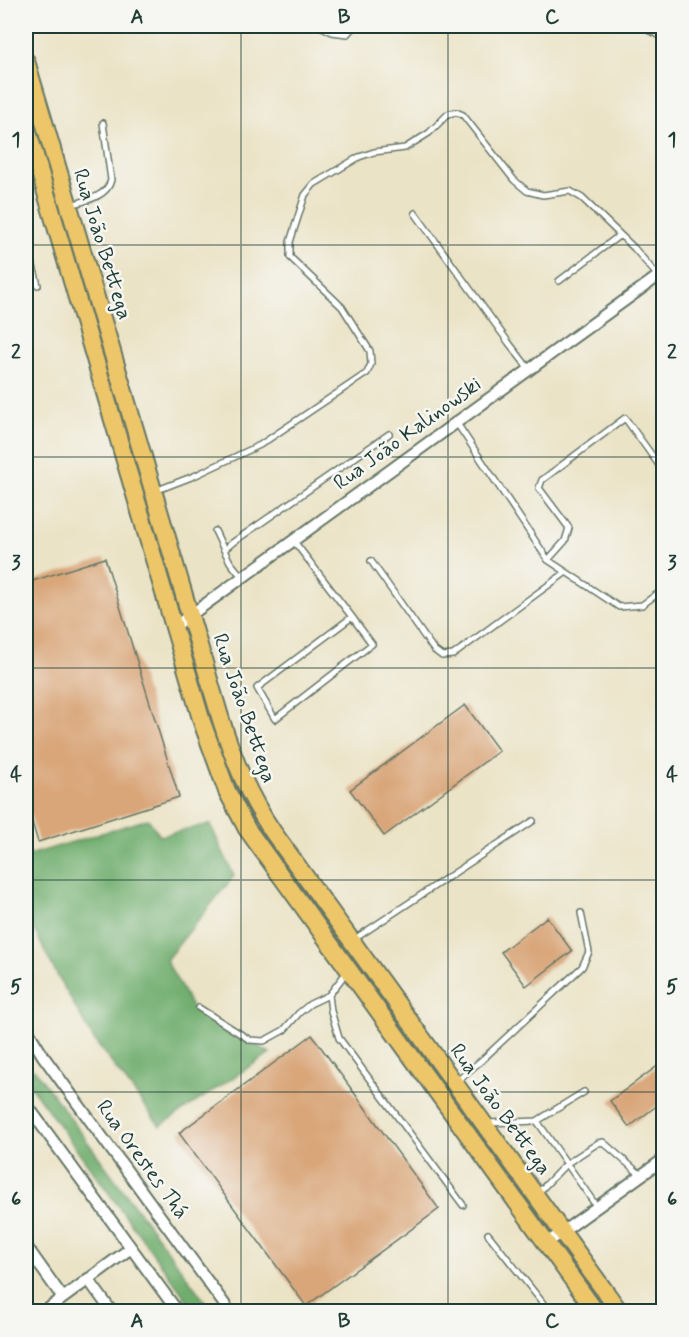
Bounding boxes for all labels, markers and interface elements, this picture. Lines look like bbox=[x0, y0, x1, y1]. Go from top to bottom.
text: A bbox=[130, 4, 144, 31]
text: B bbox=[338, 4, 351, 31]
text: C bbox=[545, 4, 560, 31]
text: 1 bbox=[12, 127, 20, 154]
text: 1 bbox=[668, 127, 676, 154]
street label: Rua João Bettega bbox=[66, 165, 138, 323]
text: 2 bbox=[11, 339, 21, 366]
text: 2 bbox=[667, 339, 677, 366]
street label: Rua João Kalinowski bbox=[328, 371, 487, 497]
text: 3 bbox=[11, 550, 21, 577]
text: 3 bbox=[667, 550, 677, 577]
street label: Rua João Bettega bbox=[205, 630, 283, 787]
text: 4 bbox=[10, 762, 22, 789]
text: 4 bbox=[666, 762, 678, 789]
text: 5 bbox=[10, 974, 22, 1001]
text: 5 bbox=[666, 974, 678, 1001]
street label: Rua João Bettega bbox=[443, 1038, 557, 1181]
street label: Rua Orestes Thá bbox=[89, 1094, 195, 1225]
text: 6 bbox=[11, 1186, 21, 1213]
text: 6 bbox=[667, 1186, 677, 1213]
text: A bbox=[130, 1308, 144, 1335]
text: B bbox=[338, 1308, 351, 1335]
text: C bbox=[545, 1308, 560, 1335]

